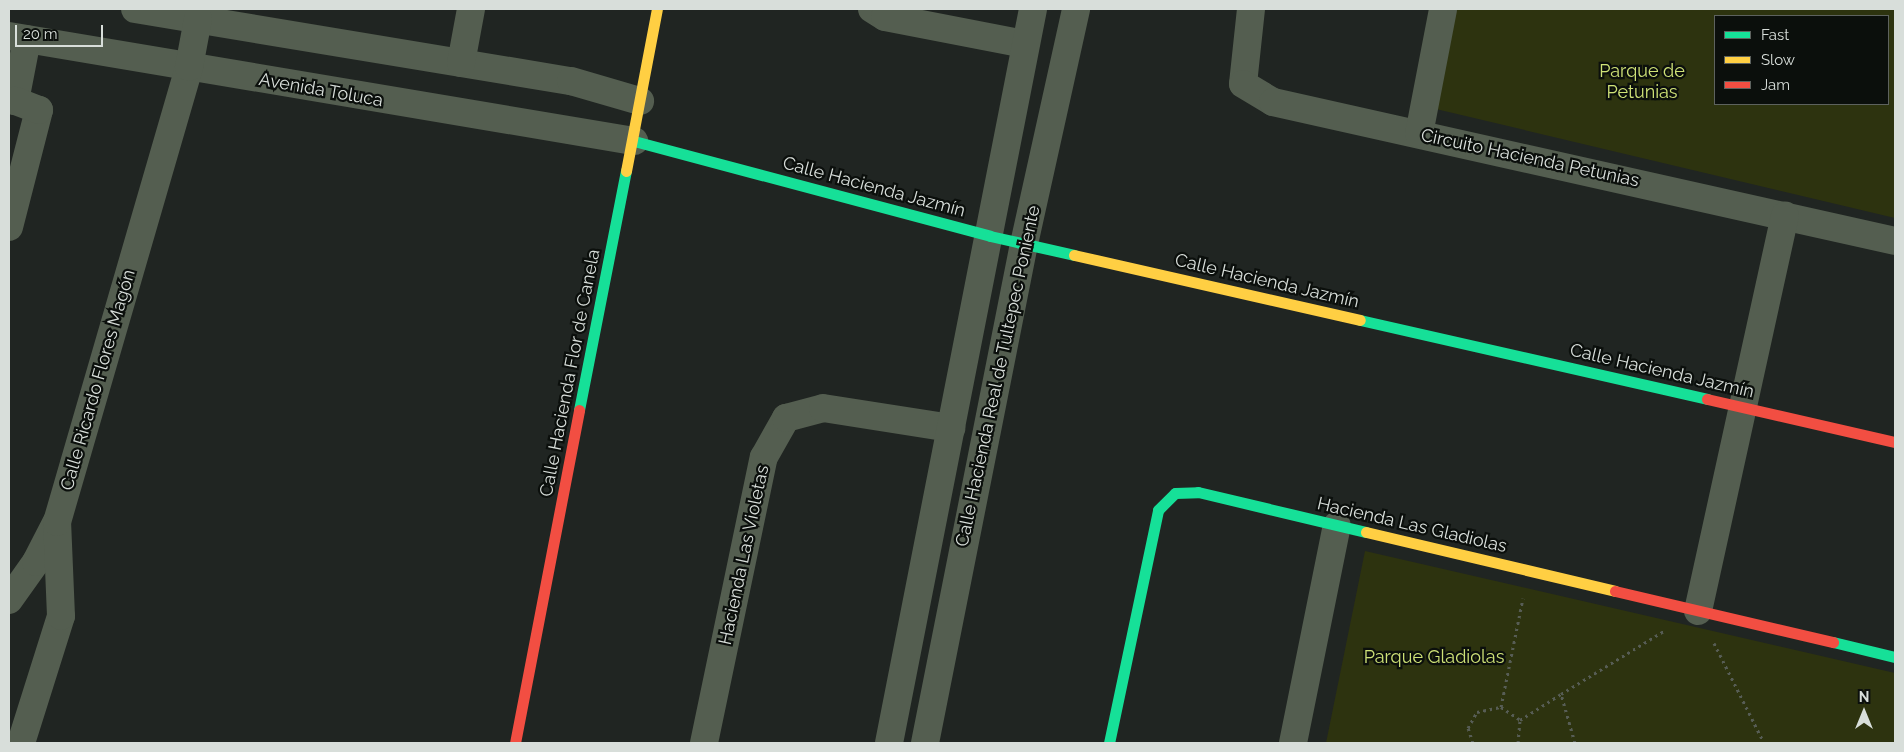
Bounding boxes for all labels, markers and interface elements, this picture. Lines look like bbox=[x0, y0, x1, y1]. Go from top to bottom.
scale bar bbox=[18, 15, 105, 47]
legend bbox=[1714, 15, 1889, 105]
text: 20 m bbox=[23, 25, 58, 43]
text: Fast bbox=[1761, 26, 1789, 44]
text: Slow bbox=[1761, 51, 1795, 69]
park label: Parque de Petunias bbox=[1599, 61, 1685, 104]
street label: Avenida Toluca bbox=[257, 68, 385, 112]
text: Jam bbox=[1761, 76, 1790, 94]
street label: Circuito Hacienda Petunias bbox=[1419, 124, 1641, 192]
street label: Calle Hacienda Jazmín bbox=[780, 152, 968, 222]
street label: Calle Hacienda Real de Tultepec Poniente bbox=[951, 203, 1045, 549]
street label: Calle Hacienda Flor de Canela bbox=[535, 247, 605, 499]
street label: Calle Hacienda Jazmín bbox=[1173, 249, 1361, 313]
street label: Calle Ricardo Flores Magón bbox=[56, 267, 140, 493]
street label: Calle Hacienda Jazmín bbox=[1568, 339, 1756, 403]
street label: Hacienda Las Violetas bbox=[714, 463, 774, 647]
street label: Hacienda Las Gladiolas bbox=[1315, 493, 1509, 557]
park label: Parque Gladiolas bbox=[1364, 646, 1504, 668]
north arrow bbox=[1839, 687, 1889, 737]
text: N bbox=[1859, 689, 1869, 705]

